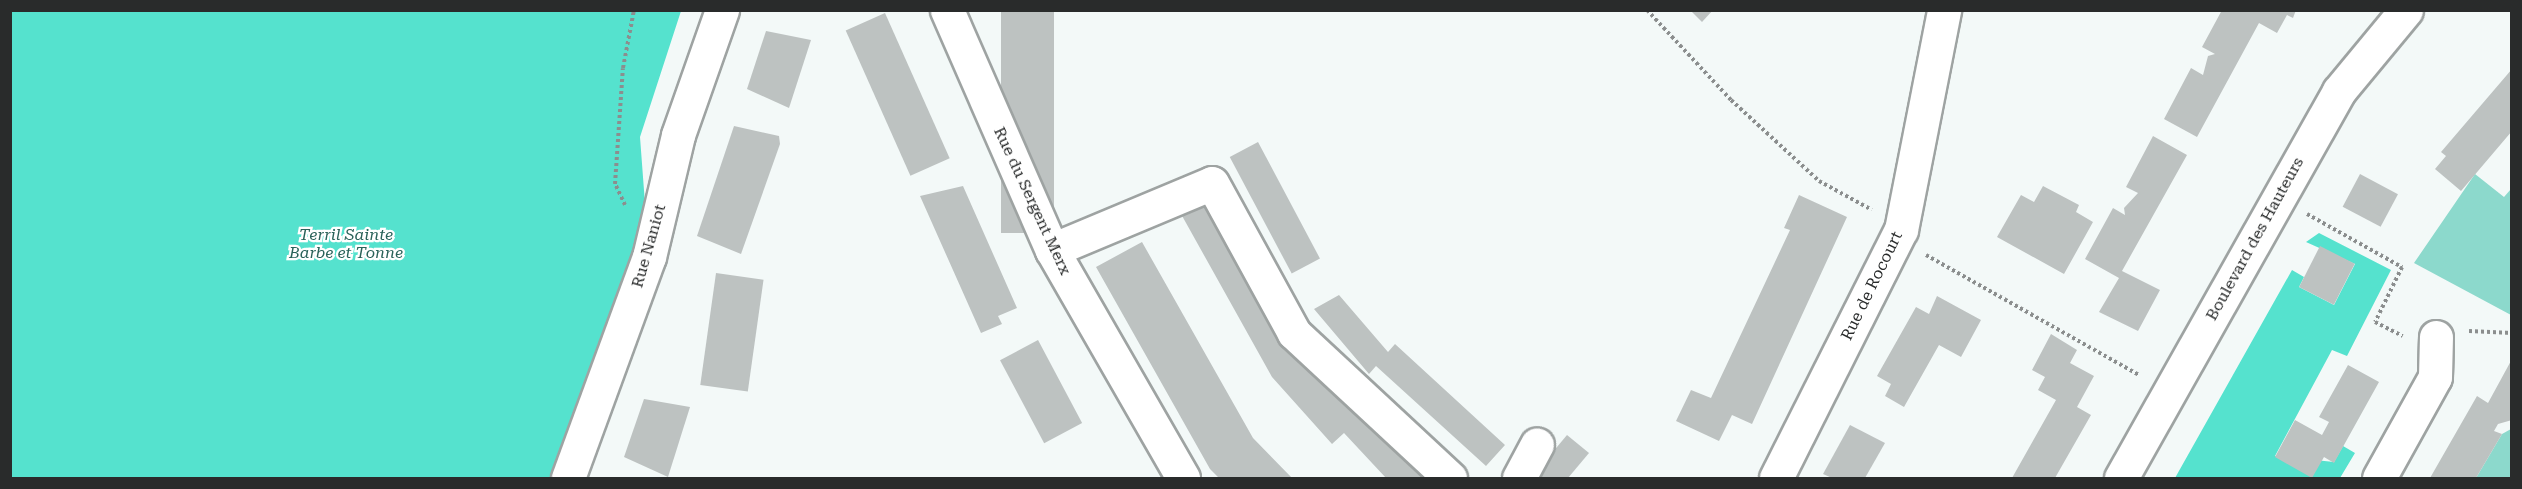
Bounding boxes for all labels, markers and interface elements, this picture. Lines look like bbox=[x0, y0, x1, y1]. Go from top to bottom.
street label: Rue du Sergent Merx bbox=[989, 124, 1075, 278]
street label: Boulevard des Hauteurs bbox=[2202, 154, 2308, 324]
street label: Rue Naniot bbox=[628, 202, 670, 290]
park label: Terril Sainte Barbe et Tonne bbox=[289, 225, 403, 263]
street label: Rue de Rocourt bbox=[1837, 228, 1907, 344]

